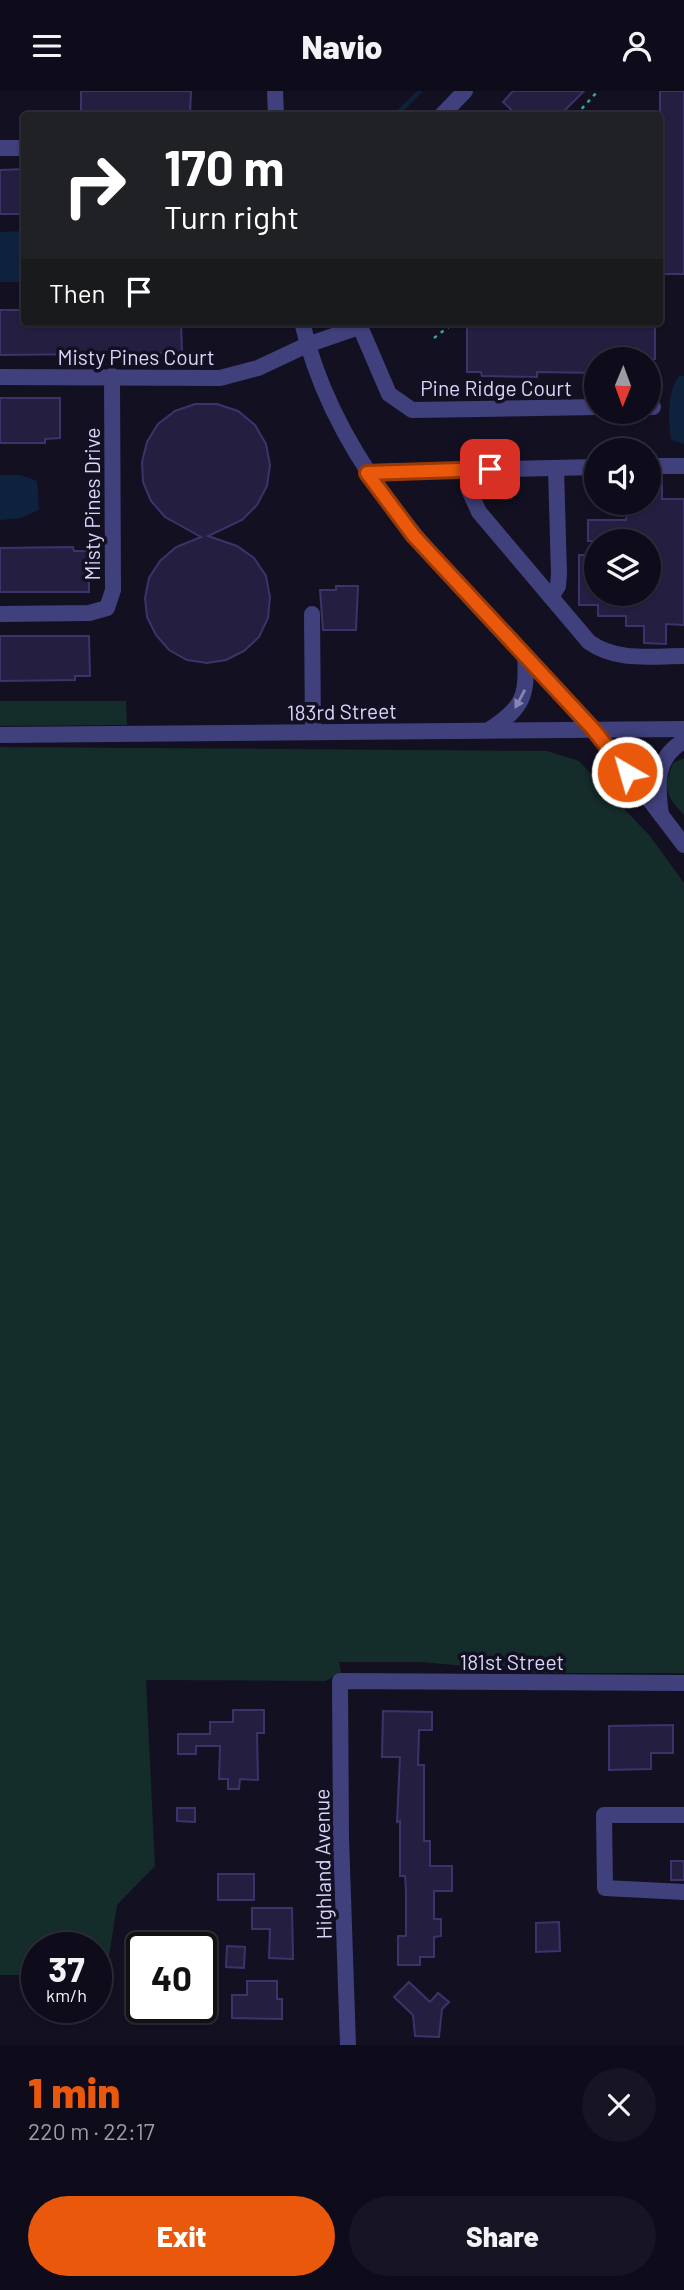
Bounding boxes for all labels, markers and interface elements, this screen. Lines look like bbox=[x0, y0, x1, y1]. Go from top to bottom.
icon: menu bbox=[28, 27, 66, 65]
text: Navio bbox=[302, 27, 382, 65]
icon: person bbox=[618, 27, 656, 65]
text: 170 m bbox=[164, 137, 284, 196]
icon: right bbox=[49, 140, 140, 231]
text: Turn right bbox=[164, 197, 299, 235]
icon: arrive bbox=[120, 273, 158, 311]
text: Then bbox=[49, 277, 106, 308]
street label: Misty Pines Court bbox=[57, 344, 215, 369]
north arrow bbox=[584, 347, 662, 423]
map controls bbox=[584, 347, 661, 606]
street label: Pine Ridge Court bbox=[420, 375, 572, 400]
street label: Misty Pines Drive bbox=[79, 427, 104, 581]
button: sound bbox=[584, 438, 661, 515]
pin bbox=[460, 439, 520, 499]
icon: arrive bbox=[471, 450, 509, 488]
button: layers bbox=[584, 529, 661, 606]
one-way arrow bbox=[514, 690, 526, 709]
street label: 183rd Street bbox=[287, 698, 397, 724]
position arrow bbox=[590, 735, 664, 809]
street label: 181st Street bbox=[460, 1649, 564, 1674]
street label: Highland Avenue bbox=[308, 1788, 336, 1940]
speed limit sign: 40 bbox=[126, 1932, 217, 2023]
text: 37 bbox=[48, 1947, 85, 1989]
text: km/h bbox=[46, 1984, 87, 2006]
text: 1 min bbox=[28, 2066, 120, 2116]
button: close bbox=[582, 2068, 656, 2142]
text: 220 m · 22:17 bbox=[28, 2117, 155, 2145]
button: Exit bbox=[28, 2196, 335, 2276]
button: Share bbox=[349, 2196, 656, 2276]

